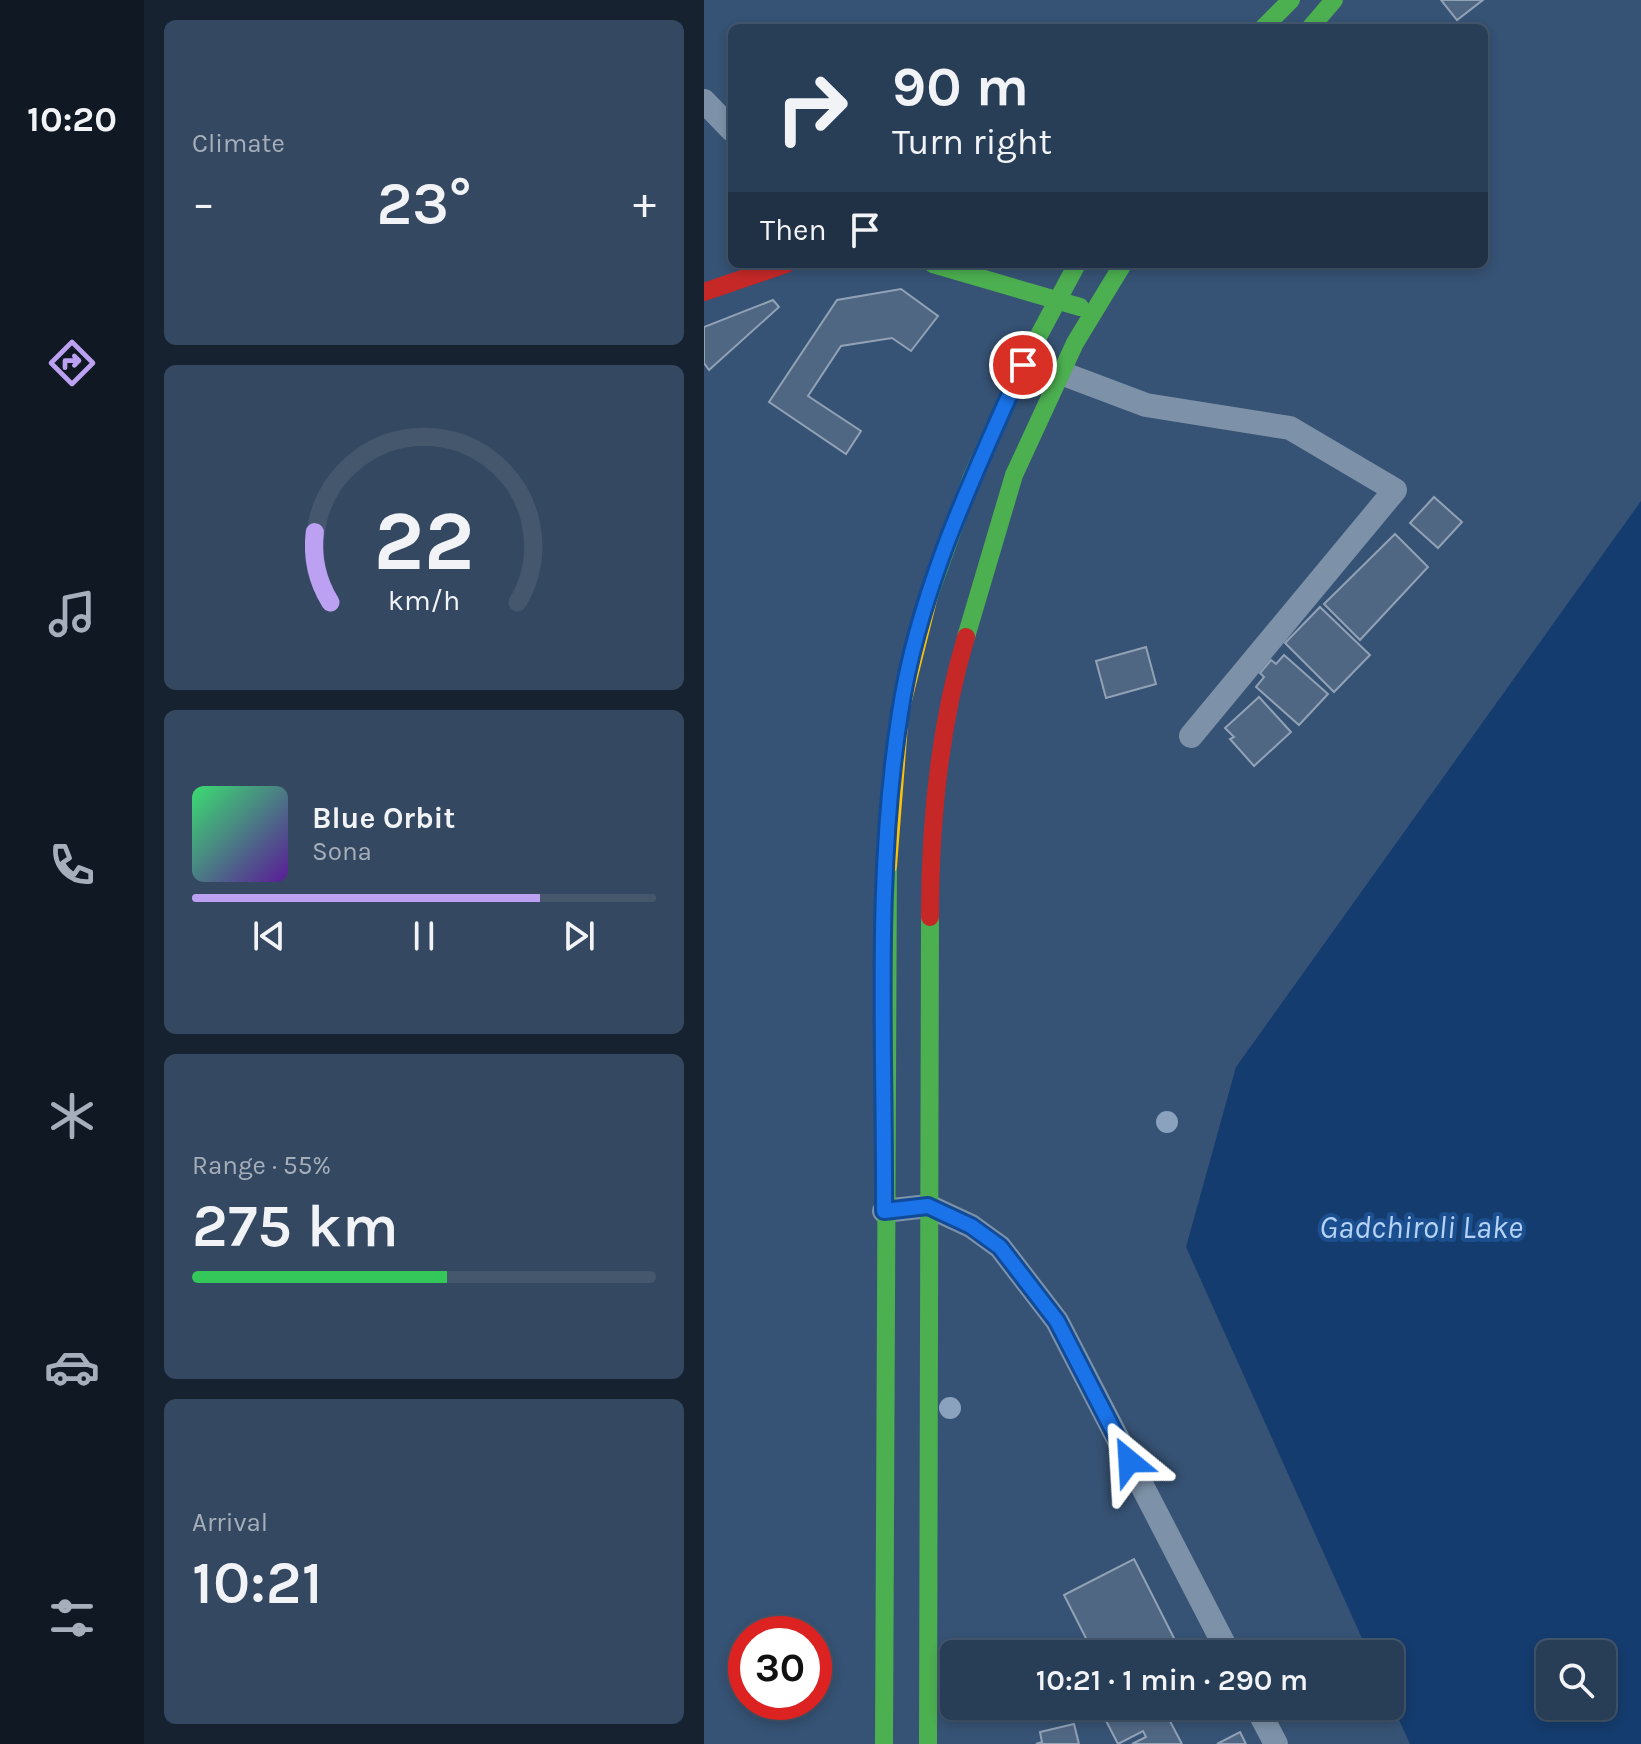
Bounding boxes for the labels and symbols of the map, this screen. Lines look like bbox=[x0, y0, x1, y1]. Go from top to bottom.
pin bbox=[989, 331, 1057, 399]
water label: Gadchiroli Lake bbox=[1319, 1209, 1523, 1246]
position arrow bbox=[1087, 1419, 1171, 1503]
speed limit sign: 30 bbox=[728, 1616, 832, 1720]

